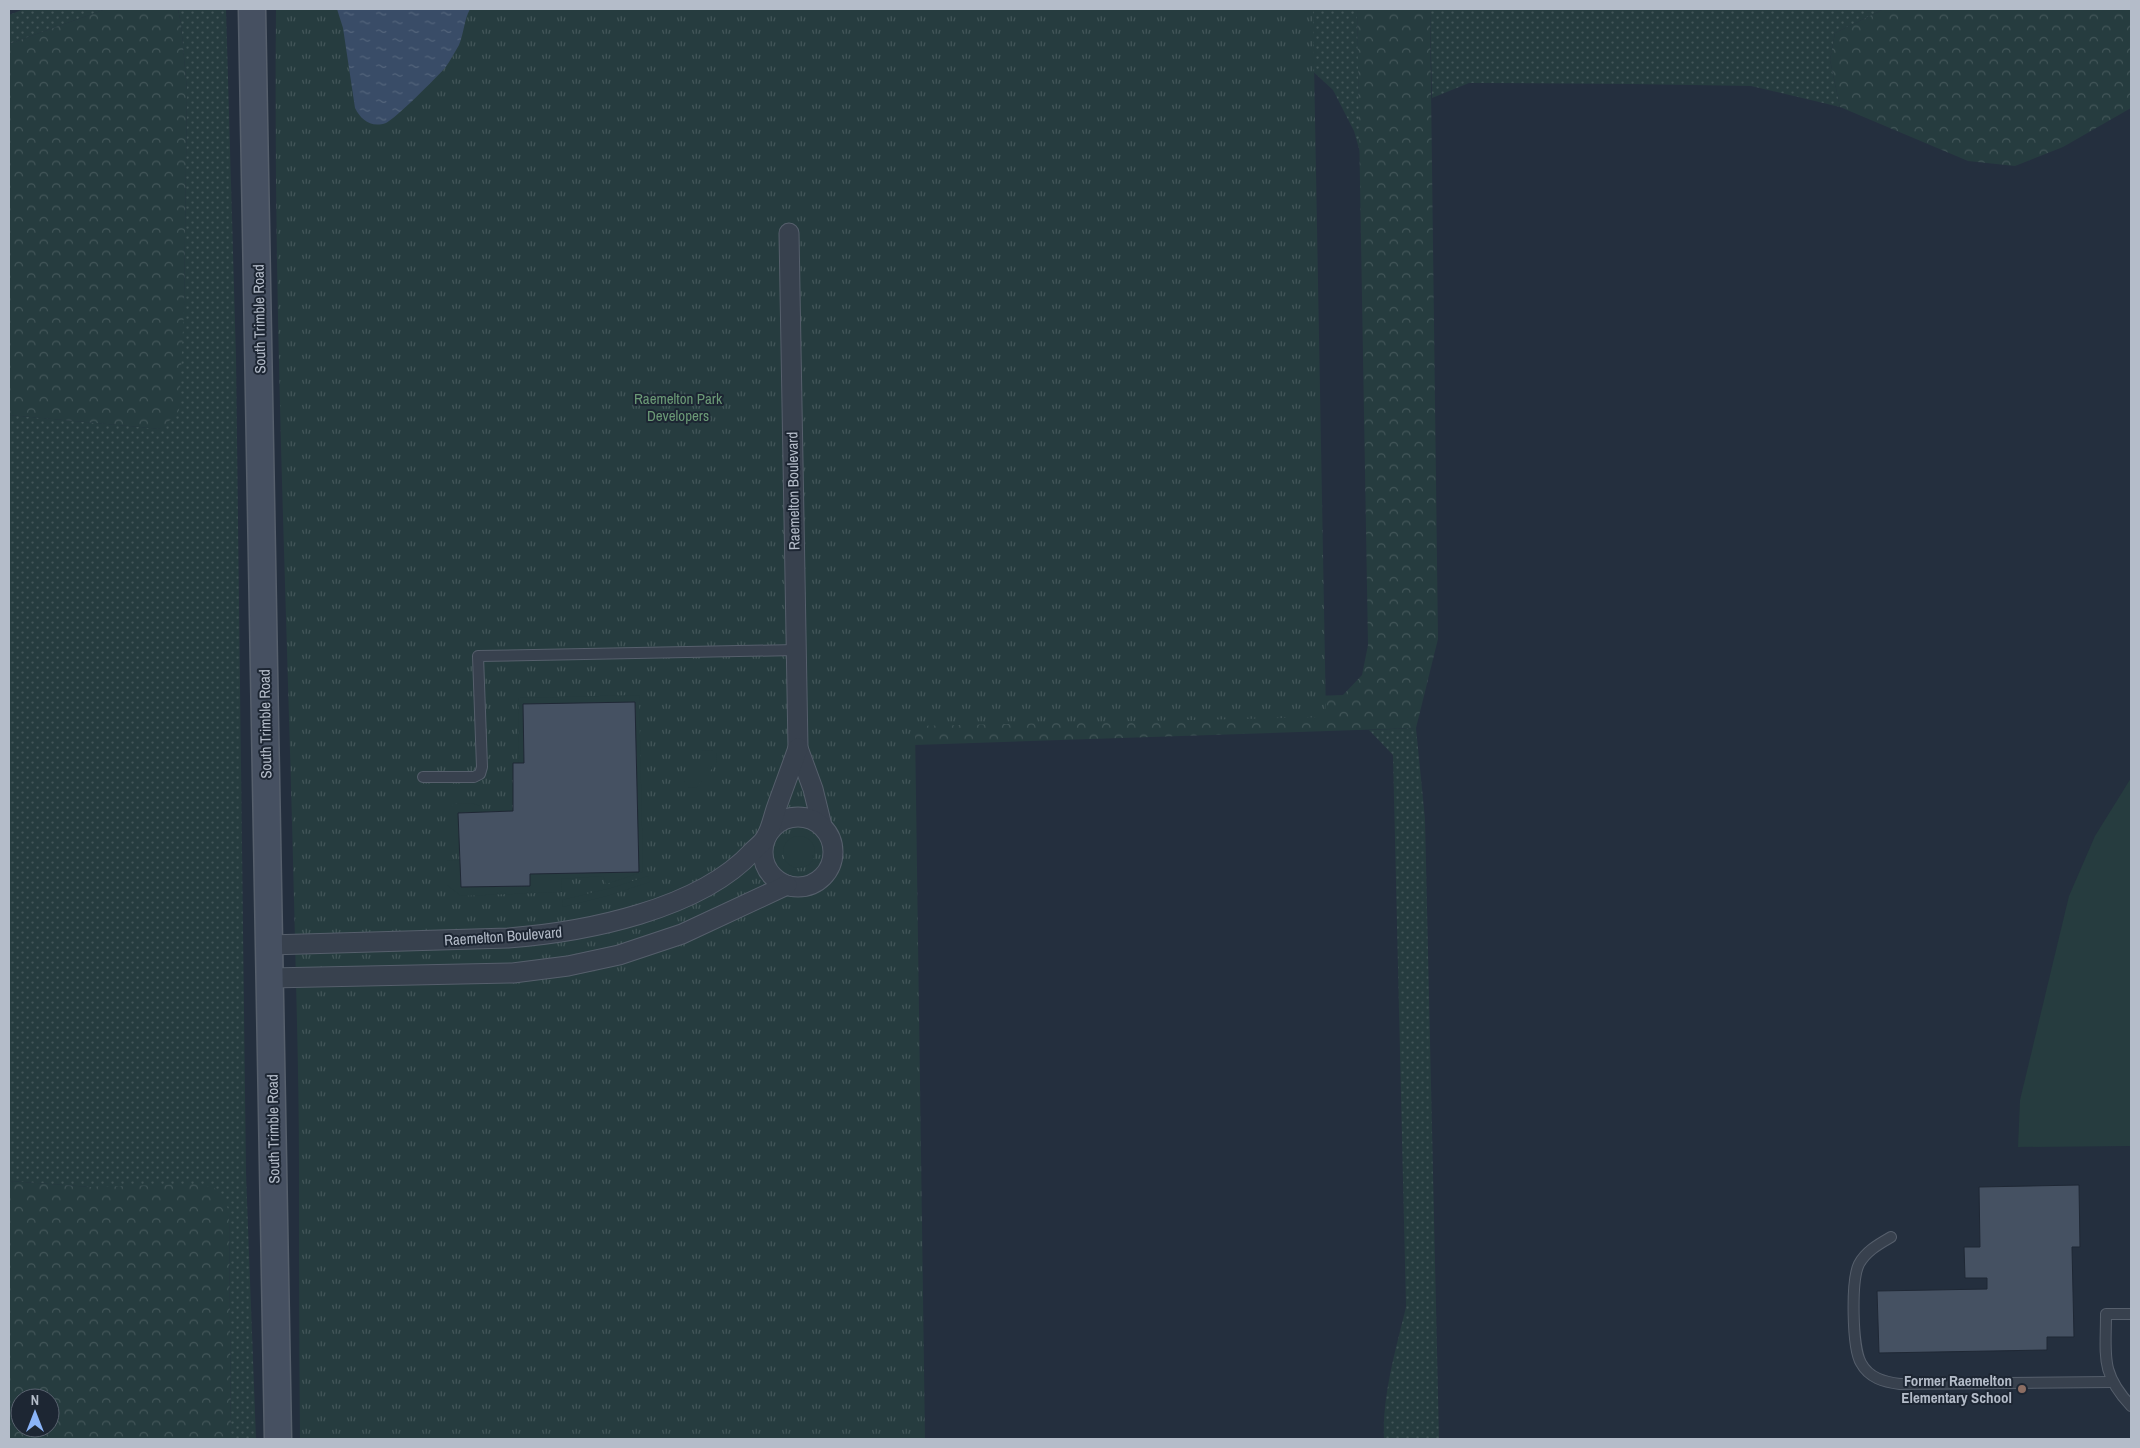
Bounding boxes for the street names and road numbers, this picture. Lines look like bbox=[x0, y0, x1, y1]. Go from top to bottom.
street label: South Trimble Road bbox=[248, 264, 270, 374]
street label: Raemelton Boulevard bbox=[781, 432, 805, 550]
street label: South Trimble Road bbox=[254, 669, 276, 779]
street label: Raemelton Boulevard bbox=[443, 921, 563, 951]
street label: South Trimble Road bbox=[262, 1074, 284, 1184]

